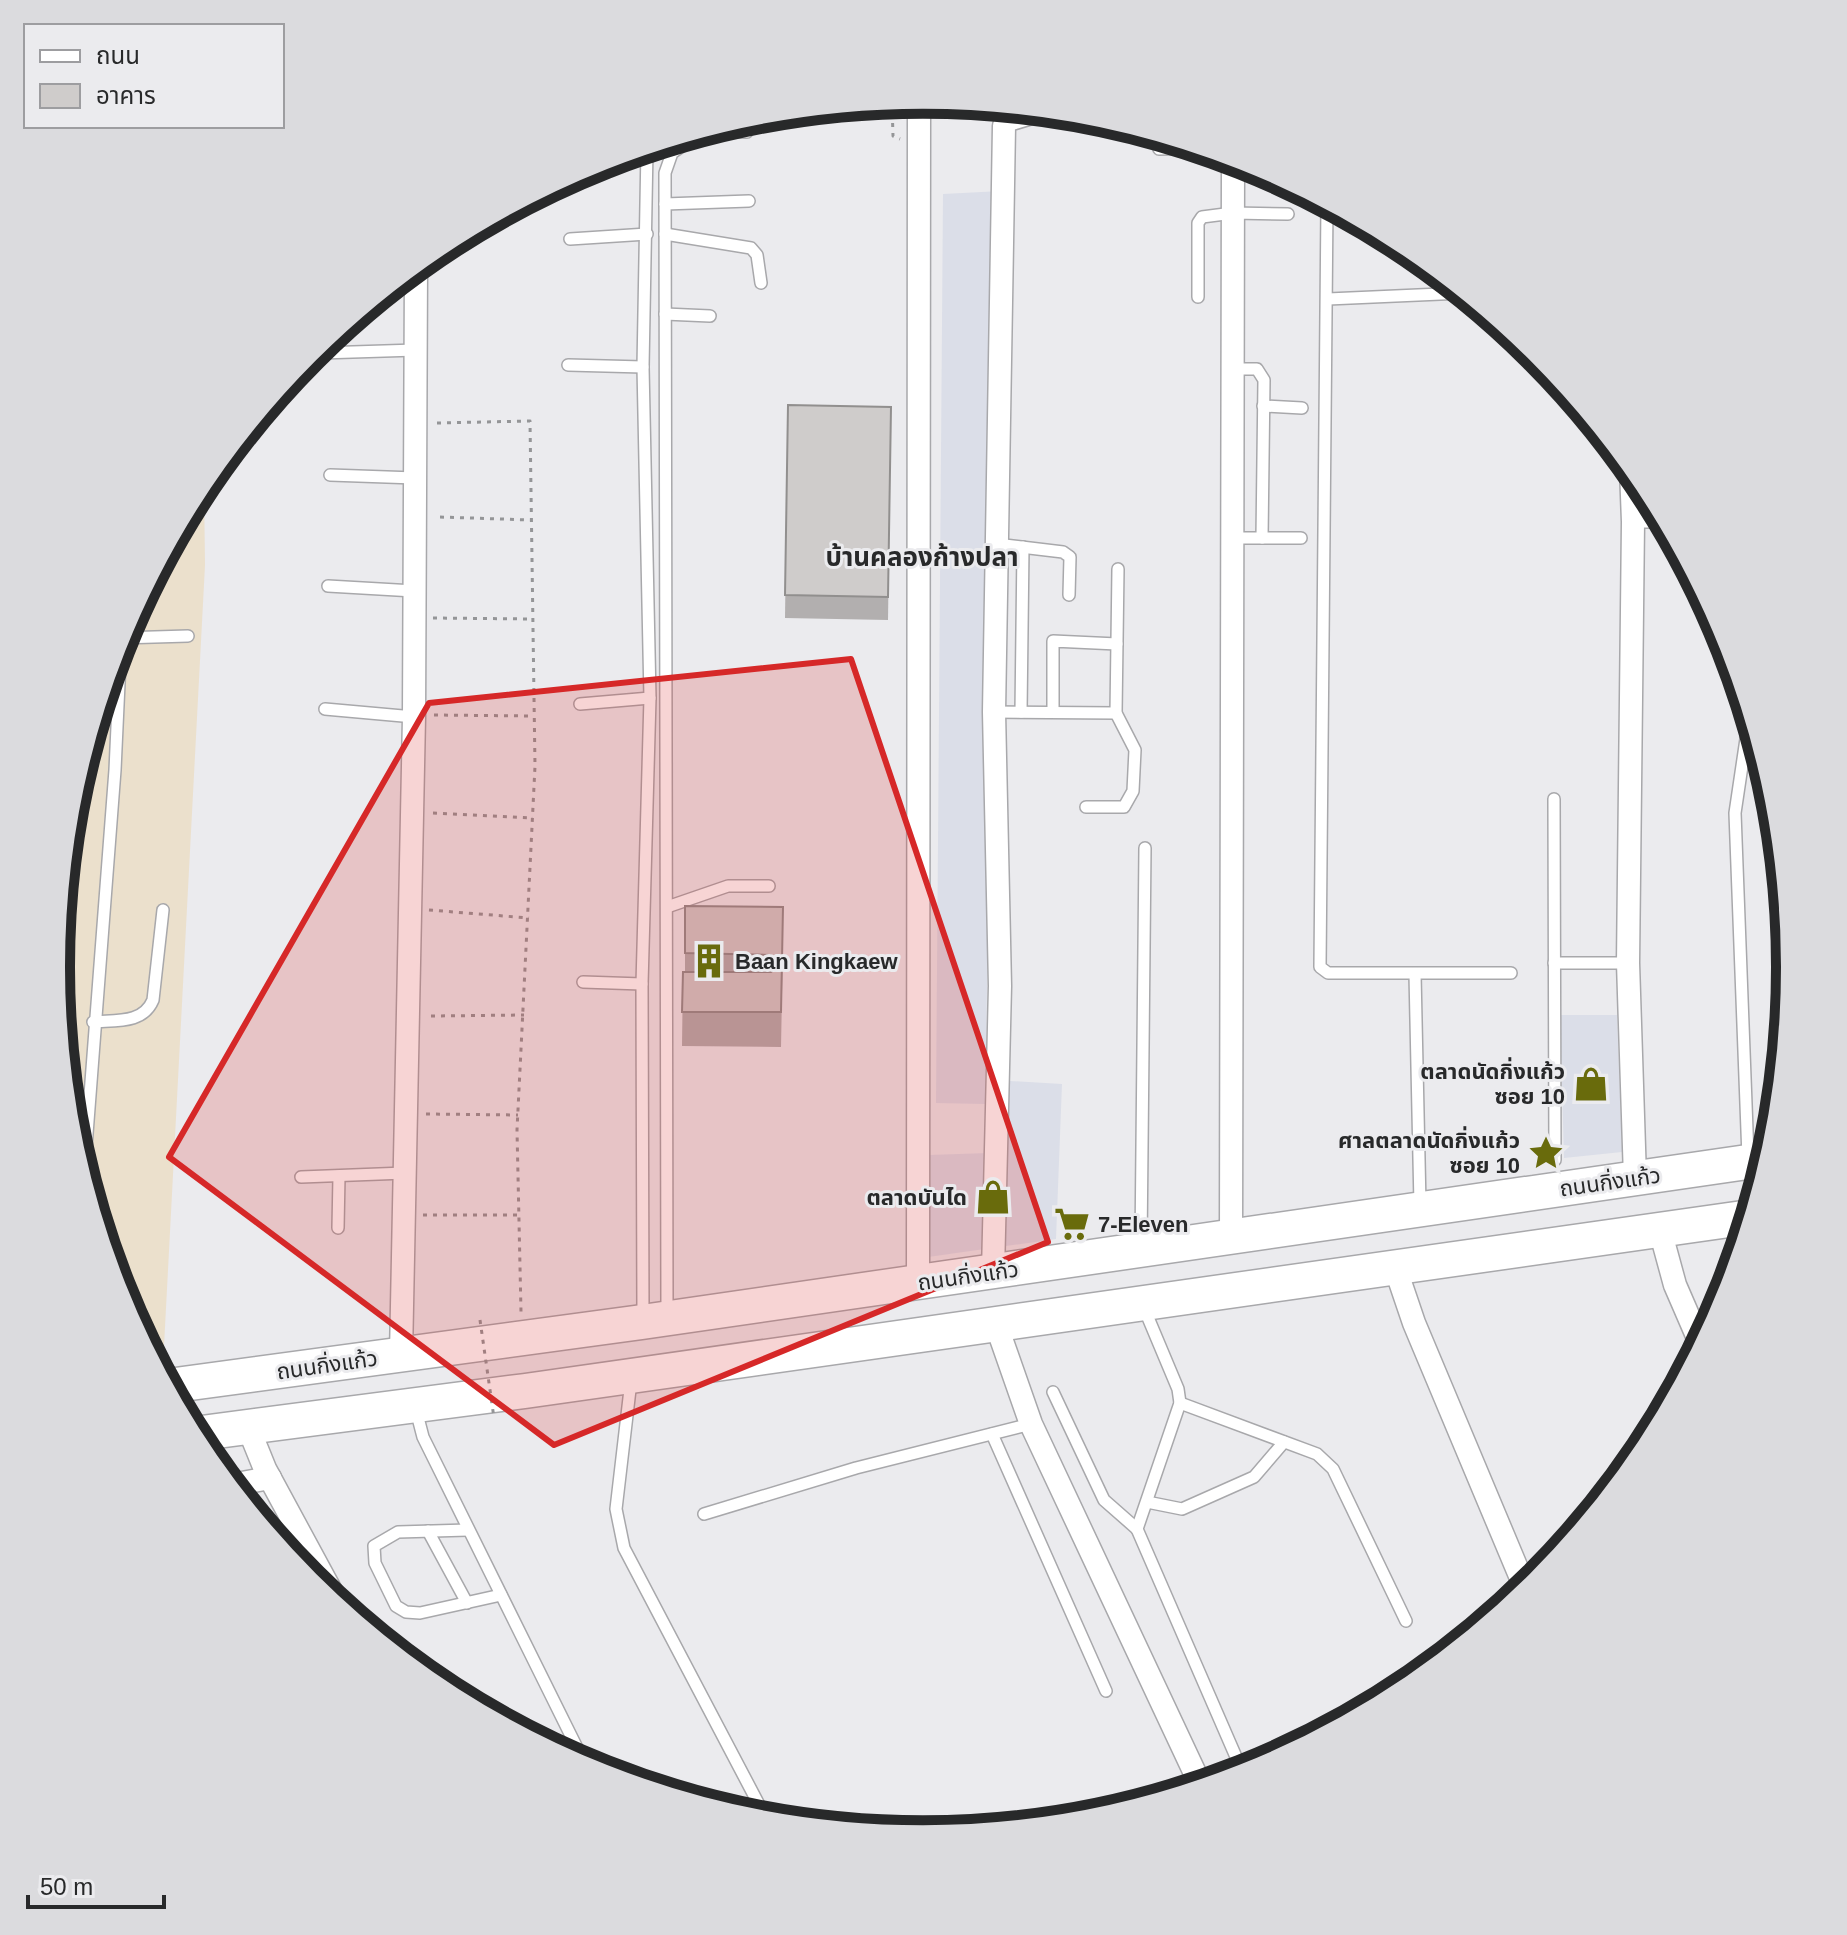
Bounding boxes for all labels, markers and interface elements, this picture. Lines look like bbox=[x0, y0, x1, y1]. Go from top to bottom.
legend bbox=[24, 24, 284, 128]
text: ถนน bbox=[96, 42, 140, 69]
text: อาคาร bbox=[96, 82, 156, 109]
district label: บ้านคลองก้างปลา bbox=[826, 542, 1019, 572]
building icon: Baan Kingkaew bbox=[690, 942, 728, 980]
place label: Baan Kingkaew bbox=[735, 949, 898, 974]
place label: ตลาดนัดกิ่งแก้ว ซอย 10 bbox=[1420, 1057, 1565, 1109]
shop icon: ตลาดนัดกิ่งแก้ว ซอย 10 bbox=[1572, 1065, 1610, 1103]
place label: ศาลตลาดนัดกิ่งแก้ว ซอย 10 bbox=[1338, 1126, 1520, 1178]
place icon: ศาลตลาดนัดกิ่งแก้ว ซอย 10 bbox=[1527, 1134, 1565, 1172]
street label: ถนนกิ่งแก้ว bbox=[1558, 1161, 1662, 1201]
shop icon: ตลาดบันได bbox=[974, 1178, 1012, 1216]
place label: ตลาดบันได bbox=[866, 1185, 967, 1210]
supermarket icon: 7-Eleven bbox=[1053, 1205, 1091, 1243]
place label: 7-Eleven bbox=[1098, 1212, 1189, 1237]
street label: ถนนกิ่งแก้ว bbox=[916, 1255, 1020, 1295]
street label: ถนนกิ่งแก้ว bbox=[275, 1344, 379, 1384]
scale bar bbox=[28, 1859, 164, 1909]
text: 50 m bbox=[40, 1873, 93, 1900]

